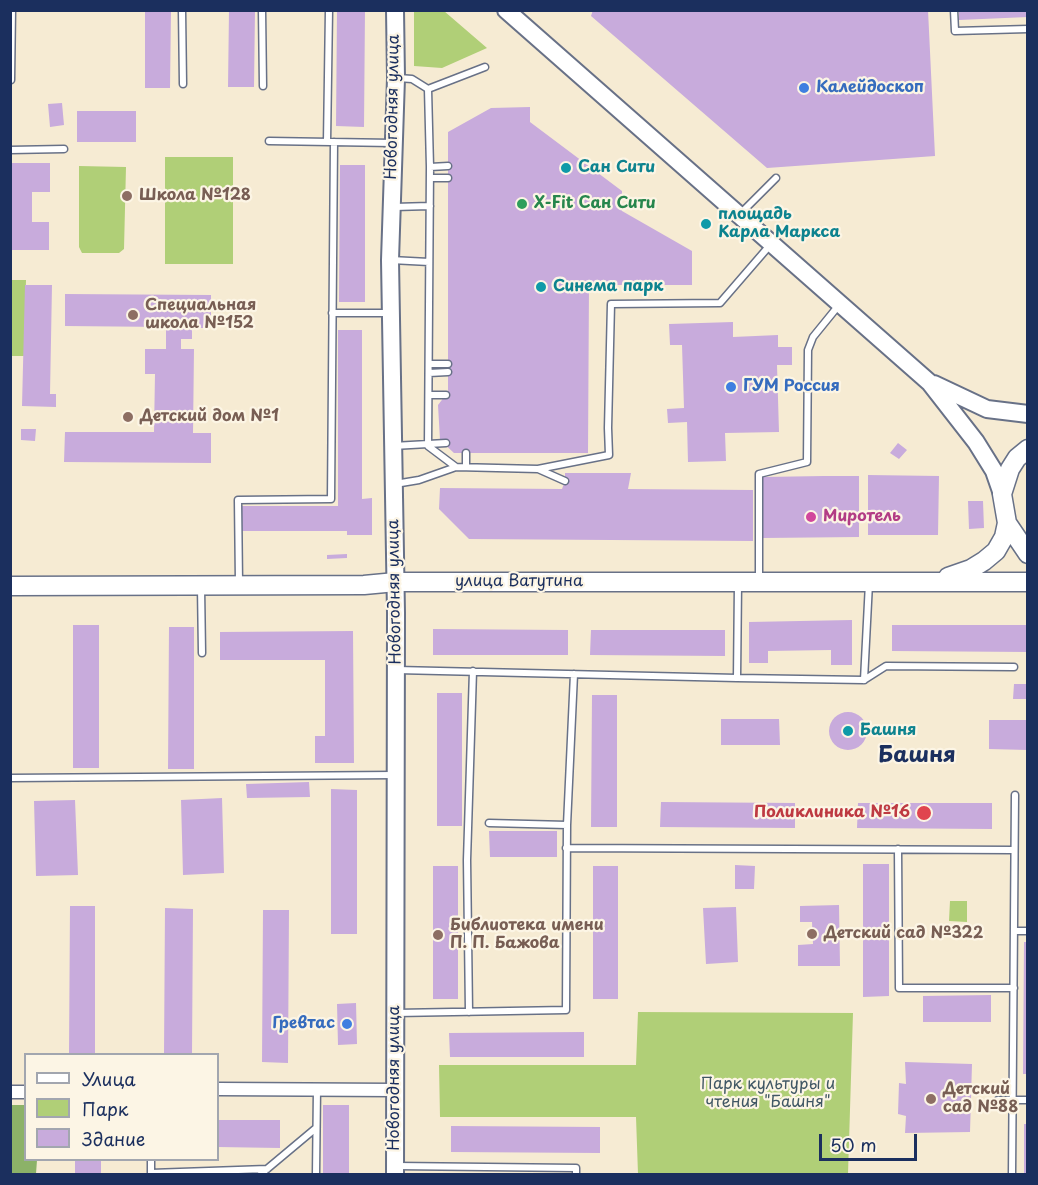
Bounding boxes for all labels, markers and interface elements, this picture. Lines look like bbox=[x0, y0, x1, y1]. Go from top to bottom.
street label: Новогодняя улица bbox=[382, 34, 404, 180]
place label: Калейдоскоп bbox=[816, 78, 924, 98]
marker: Калейдоскоп bbox=[797, 81, 811, 95]
place label: Сан Сити bbox=[578, 158, 655, 178]
marker: Сан Сити bbox=[559, 161, 573, 175]
place label: Школа №128 bbox=[139, 186, 251, 206]
marker: Школа №128 bbox=[120, 189, 134, 203]
place label: X-Fit Сан Сити bbox=[534, 194, 656, 214]
marker: X-Fit Сан Сити bbox=[515, 197, 529, 211]
place label: площадь Карла Маркса bbox=[718, 205, 840, 243]
marker: площадь Карла Маркса bbox=[699, 217, 713, 231]
place label: Синема парк bbox=[553, 277, 663, 297]
marker: Синема парк bbox=[534, 280, 548, 294]
place label: Специальная школа №152 bbox=[145, 296, 256, 334]
marker: Специальная школа №152 bbox=[126, 308, 140, 322]
place label: ГУМ Россия bbox=[743, 377, 840, 397]
marker: ГУМ Россия bbox=[724, 380, 738, 394]
place label: Детский дом №1 bbox=[140, 407, 279, 427]
marker: Детский дом №1 bbox=[121, 410, 135, 424]
place label: Миротель bbox=[823, 507, 901, 527]
marker: Миротель bbox=[804, 510, 818, 524]
street label: Новогодняя улица bbox=[384, 519, 406, 665]
street label: улица Ватутина bbox=[455, 572, 583, 592]
place label: Башня bbox=[860, 721, 916, 741]
marker: Башня bbox=[841, 724, 855, 738]
district label: Башня bbox=[878, 743, 956, 769]
place label: Поликлиника №16 bbox=[754, 803, 910, 823]
marker: Поликлиника №16 bbox=[915, 804, 933, 822]
place label: Библиотека имени П. П. Бажова bbox=[450, 916, 604, 954]
place label: Детский сад №322 bbox=[824, 924, 983, 944]
marker: Детский сад №322 bbox=[805, 927, 819, 941]
marker: Библиотека имени П. П. Бажова bbox=[431, 928, 445, 942]
street label: Новогодняя улица bbox=[385, 1005, 405, 1151]
place label: Гревтас bbox=[272, 1014, 335, 1034]
marker: Гревтас bbox=[340, 1017, 354, 1031]
legend bbox=[24, 1053, 219, 1161]
text: Улица bbox=[82, 1065, 136, 1092]
park label: Парк культуры и чтения "Башня" bbox=[701, 1075, 835, 1113]
place label: Детский сад №88 bbox=[943, 1080, 1018, 1118]
marker: Детский сад №88 bbox=[924, 1092, 938, 1106]
text: Парк bbox=[82, 1095, 128, 1122]
scale bar bbox=[822, 1122, 920, 1160]
text: Здание bbox=[82, 1125, 145, 1152]
text: 50 m bbox=[830, 1131, 877, 1158]

